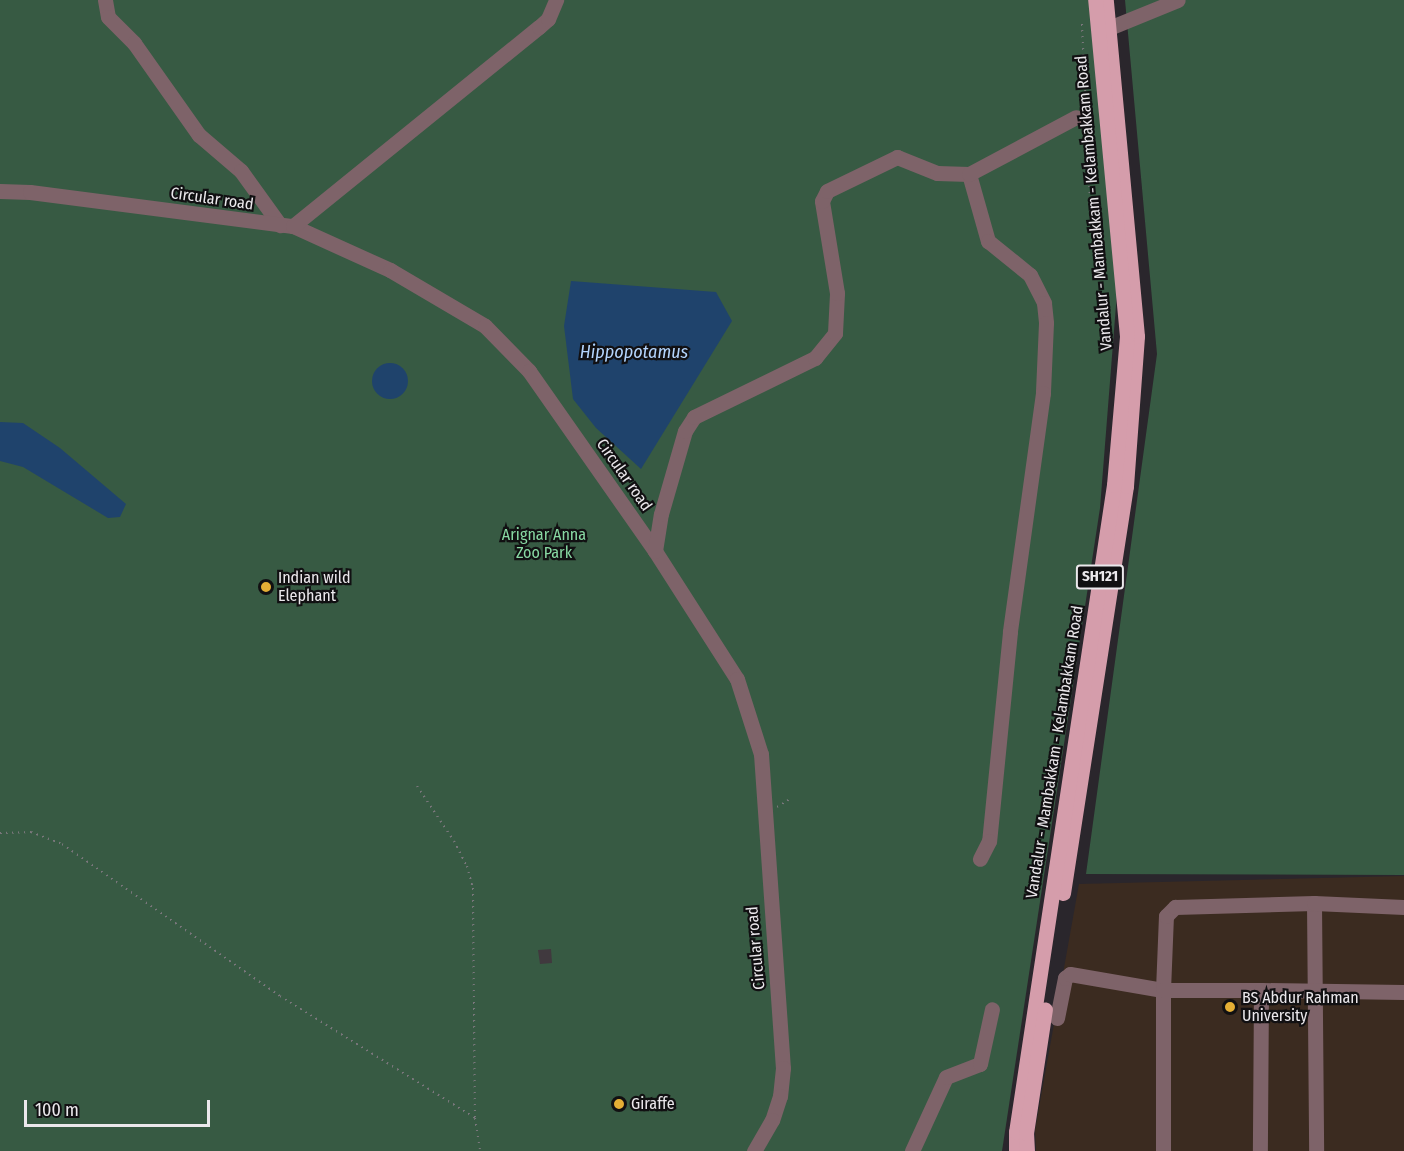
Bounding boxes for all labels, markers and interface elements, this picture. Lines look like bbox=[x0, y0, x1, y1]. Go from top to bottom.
street label: Vandalur - Mambakkam - Kelambakkam Road bbox=[1072, 55, 1116, 351]
street label: Circular road bbox=[169, 184, 255, 214]
water label: Hippopotamus bbox=[580, 341, 688, 363]
street label: Circular road bbox=[592, 435, 656, 515]
park label: Arignar Anna Zoo Park bbox=[502, 525, 586, 563]
road number: SH121 bbox=[1074, 565, 1126, 589]
place label: Indian wild Elephant bbox=[278, 568, 350, 606]
marker: Indian wild Elephant bbox=[259, 580, 273, 594]
street label: Vandalur - Mambakkam - Kelambakkam Road bbox=[1022, 604, 1088, 900]
street label: Circular road bbox=[743, 906, 769, 990]
place label: BS Abdur Rahman University bbox=[1242, 988, 1359, 1026]
marker: BS Abdur Rahman University bbox=[1223, 1000, 1237, 1014]
scale bar bbox=[27, 1088, 213, 1126]
place label: Giraffe bbox=[631, 1094, 675, 1114]
marker: Giraffe bbox=[612, 1097, 626, 1111]
text: 100 m bbox=[35, 1099, 79, 1121]

